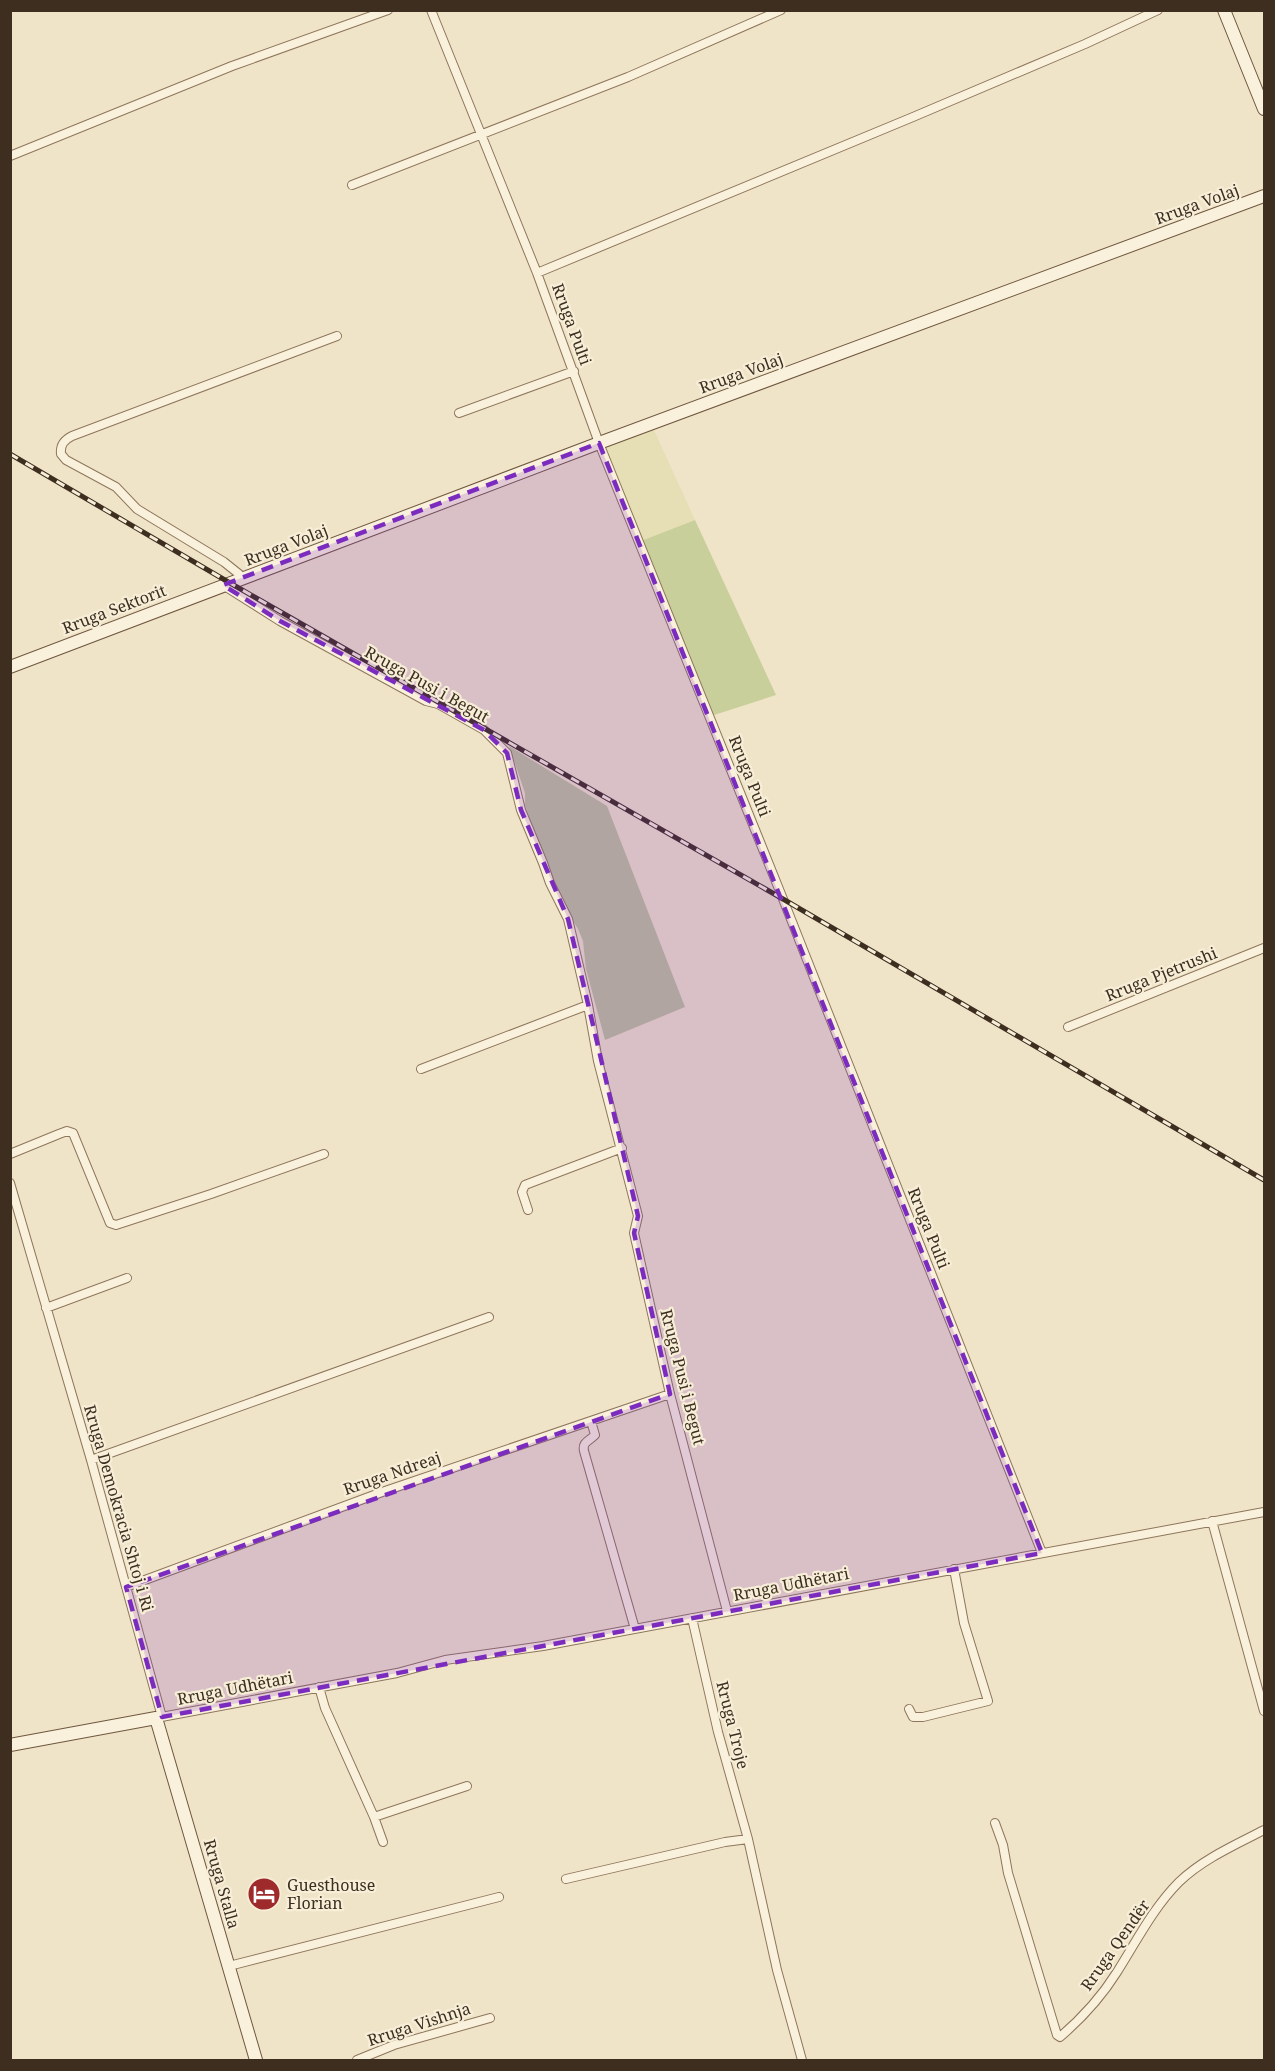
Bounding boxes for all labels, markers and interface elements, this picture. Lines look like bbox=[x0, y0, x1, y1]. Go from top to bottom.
street label: Rruga Volaj bbox=[1152, 179, 1242, 229]
street label: Rruga Pulti bbox=[547, 280, 597, 368]
street label: Rruga Volaj bbox=[696, 348, 786, 398]
street label: Rruga Volaj bbox=[241, 519, 331, 571]
street label: Rruga Sektorit bbox=[59, 579, 170, 639]
street label: Rruga Pusi i Begut bbox=[361, 641, 493, 727]
street label: Rruga Pulti bbox=[724, 732, 776, 820]
street label: Rruga Pjetrushi bbox=[1102, 942, 1220, 1006]
street label: Rruga Pulti bbox=[903, 1184, 955, 1272]
street label: Rruga Pusi i Begut bbox=[656, 1307, 711, 1447]
street label: Rruga Demokracia Shtoj i Ri bbox=[79, 1402, 159, 1614]
street label: Rruga Ndreaj bbox=[340, 1446, 444, 1500]
street label: Rruga Udhëtari bbox=[731, 1562, 851, 1606]
street label: Rruga Udhëtari bbox=[175, 1666, 295, 1710]
street label: Rruga Troje bbox=[711, 1679, 755, 1771]
street label: Rruga Stalla bbox=[199, 1837, 245, 1931]
place label: Guesthouse Florian bbox=[287, 1874, 375, 1914]
hotel icon: Guesthouse Florian bbox=[246, 1876, 282, 1912]
street label: Rruga Qendër bbox=[1075, 1895, 1155, 1995]
street label: Rruga Vishnja bbox=[365, 1997, 473, 2051]

